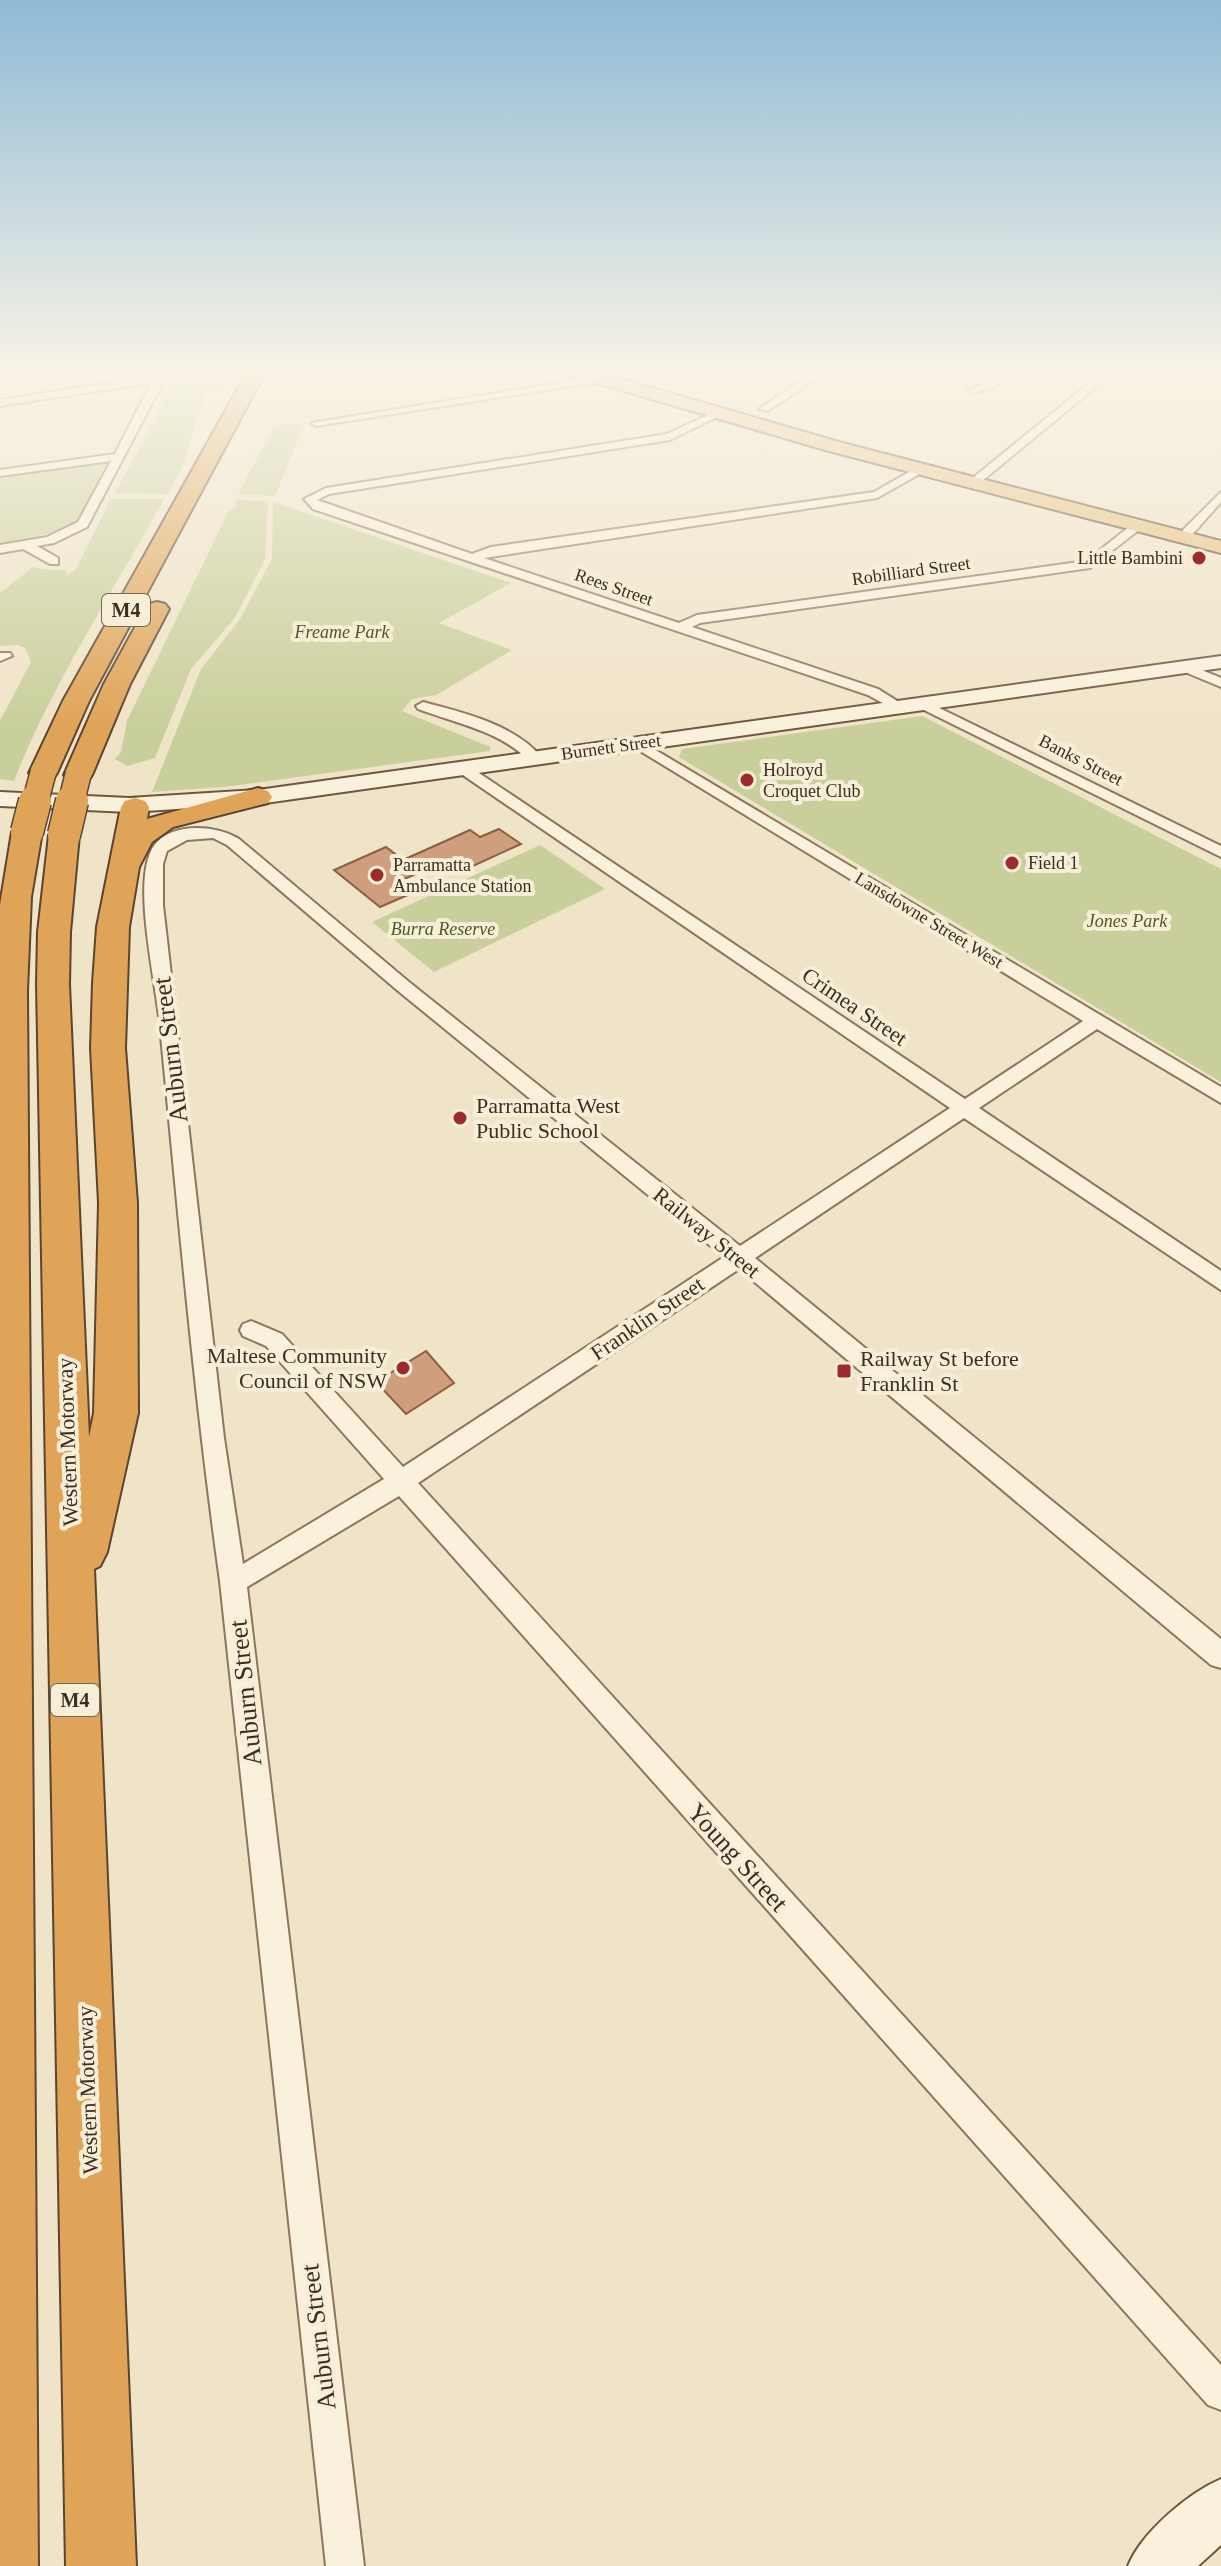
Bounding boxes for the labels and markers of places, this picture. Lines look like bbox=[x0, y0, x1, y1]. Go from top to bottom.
place label: Little Bambini bbox=[1078, 548, 1183, 568]
marker: Little Bambini bbox=[1190, 549, 1208, 567]
place label: Holroyd Croquet Club bbox=[763, 760, 861, 801]
marker: Holroyd Croquet Club bbox=[738, 771, 756, 789]
place label: Field 1 bbox=[1028, 853, 1079, 873]
marker: Field 1 bbox=[1003, 854, 1021, 872]
place label: Parramatta Ambulance Station bbox=[393, 855, 531, 896]
marker: Parramatta Ambulance Station bbox=[368, 866, 386, 884]
place label: Parramatta West Public School bbox=[476, 1093, 620, 1143]
marker: Parramatta West Public School bbox=[451, 1109, 469, 1127]
place label: Maltese Community Council of NSW bbox=[207, 1343, 387, 1393]
place label: Railway St before Franklin St bbox=[860, 1346, 1019, 1396]
marker: Maltese Community Council of NSW bbox=[394, 1359, 412, 1377]
marker: Railway St before Franklin St bbox=[835, 1362, 853, 1380]

